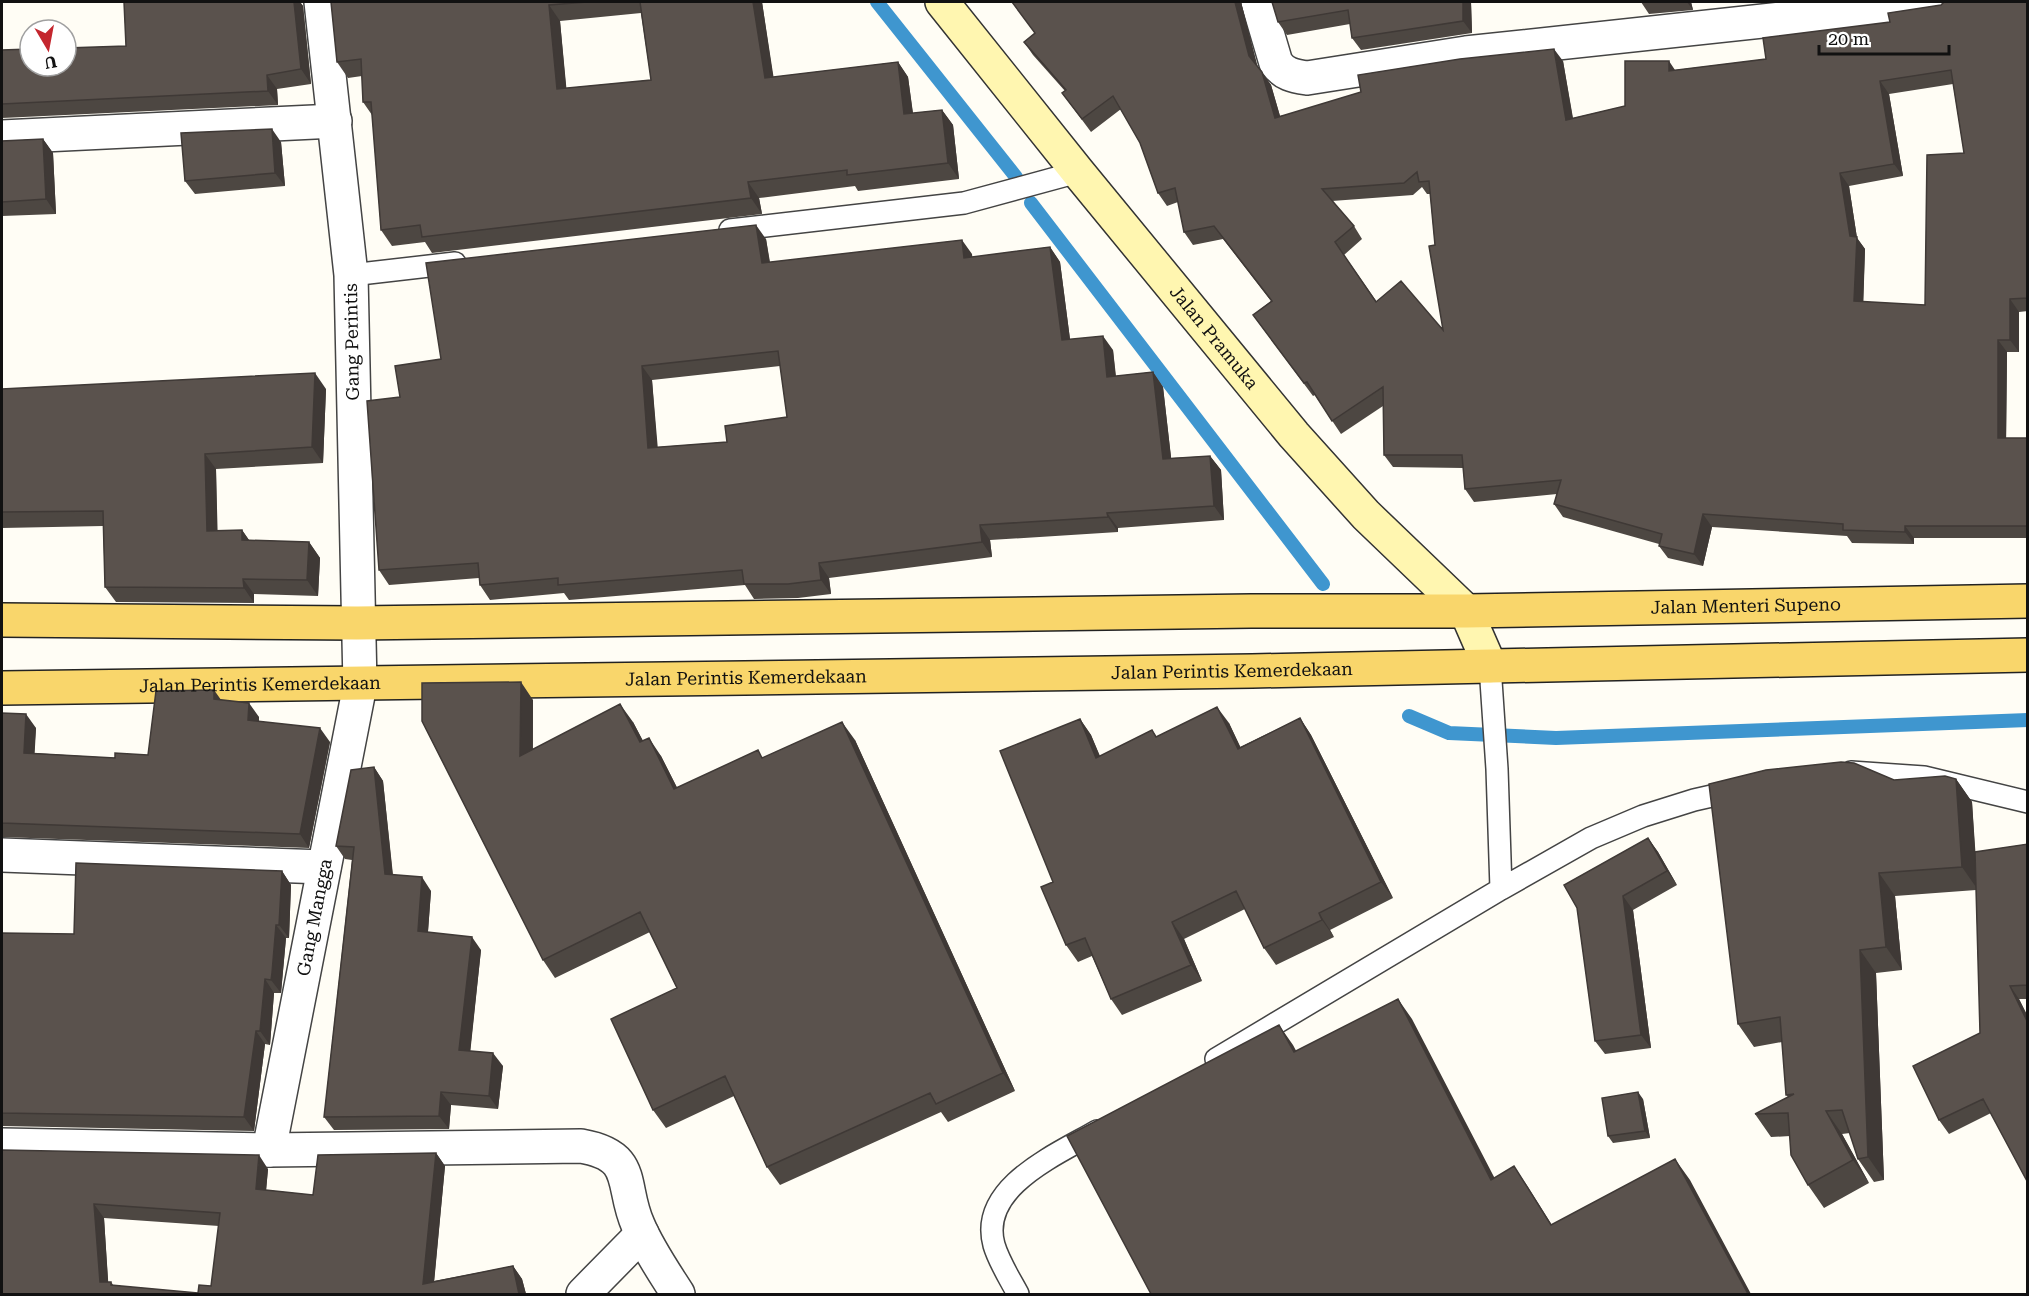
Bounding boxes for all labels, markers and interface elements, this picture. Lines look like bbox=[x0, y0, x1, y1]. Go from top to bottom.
north arrow bbox=[18, 18, 78, 78]
scale bar bbox=[1819, 18, 1950, 56]
text: 20 m bbox=[1828, 28, 1869, 49]
text: U bbox=[43, 52, 58, 73]
street label: Jalan Pramuka bbox=[1166, 281, 1263, 393]
street label: Gang Perintis bbox=[340, 283, 363, 401]
street label: Jalan Menteri Supeno bbox=[1650, 593, 1841, 618]
street label: Jalan Perintis Kemerdekaan bbox=[1111, 658, 1353, 683]
street label: Jalan Perintis Kemerdekaan bbox=[625, 665, 867, 690]
street label: Jalan Perintis Kemerdekaan bbox=[139, 672, 381, 696]
street label: Gang Mangga bbox=[292, 857, 336, 978]

